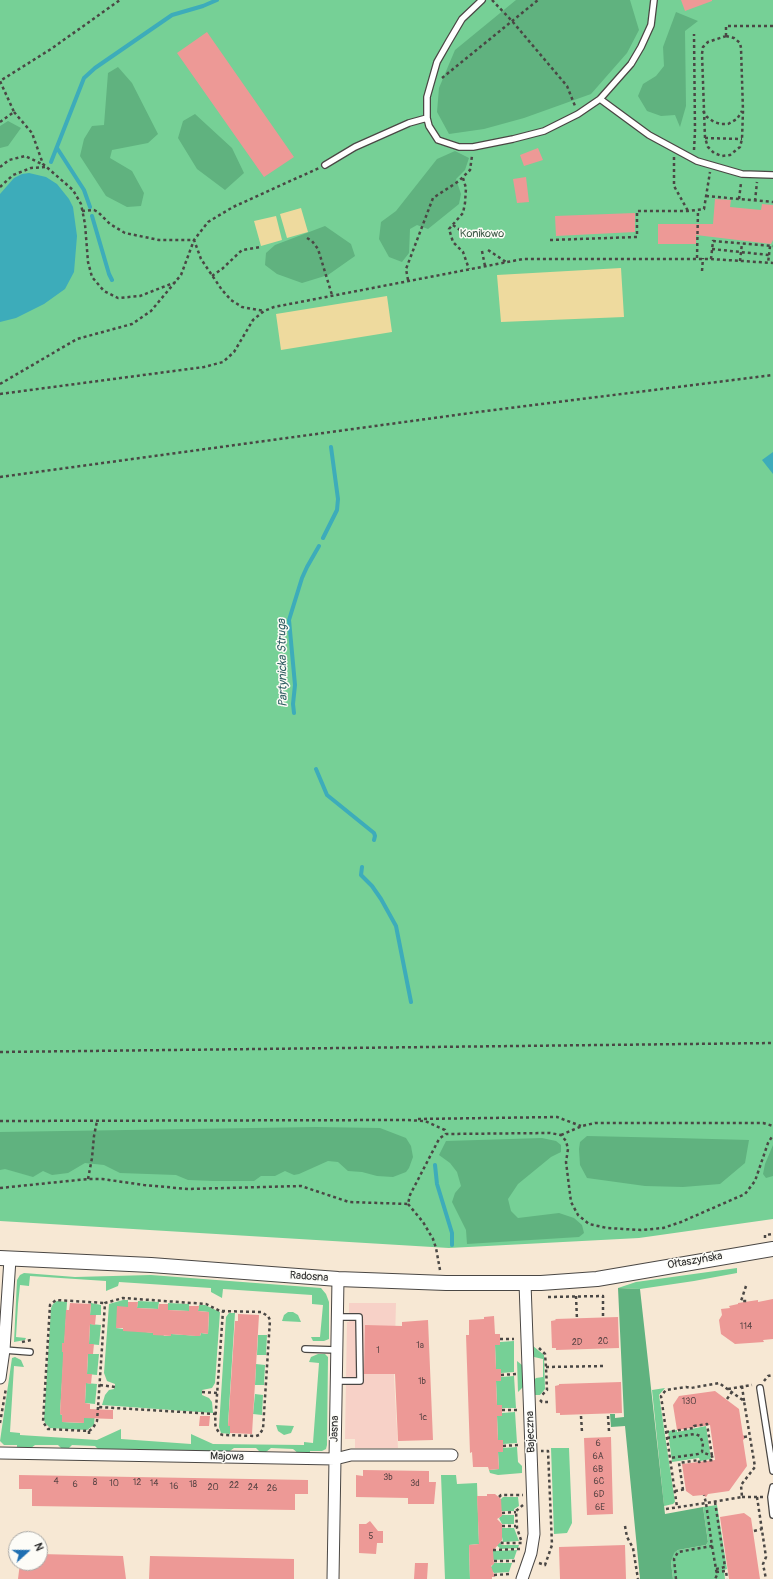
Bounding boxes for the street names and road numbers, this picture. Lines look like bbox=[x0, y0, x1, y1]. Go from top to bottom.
street label: Ołtaszyńska bbox=[667, 1250, 723, 1272]
street label: Radosna bbox=[289, 1269, 329, 1285]
street label: Bajeczna bbox=[524, 1411, 538, 1453]
street label: Jasna bbox=[328, 1416, 342, 1442]
street label: Majowa bbox=[210, 1450, 244, 1464]

